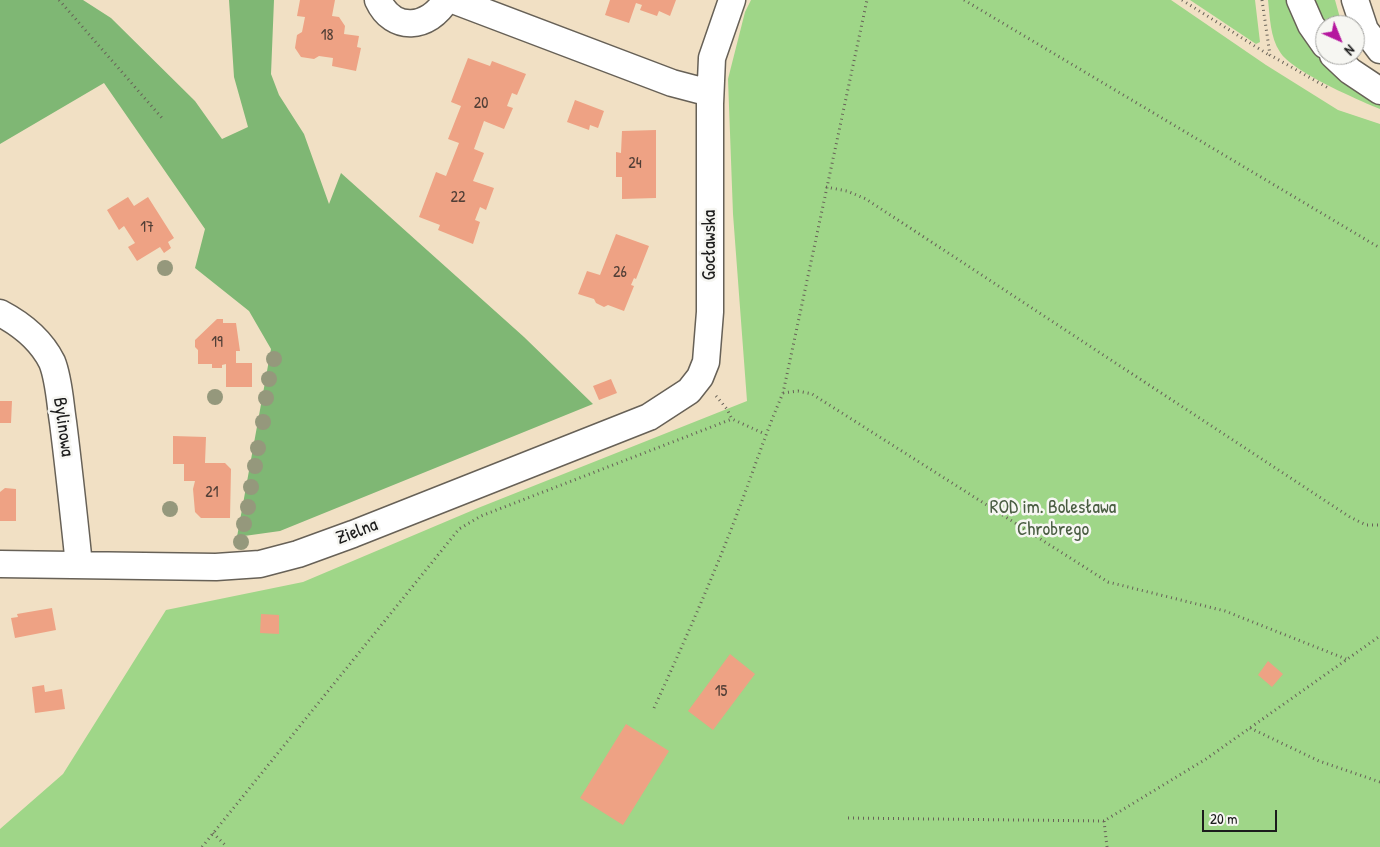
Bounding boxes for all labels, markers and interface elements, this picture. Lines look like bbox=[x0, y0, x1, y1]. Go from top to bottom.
north arrow bbox=[1315, 15, 1365, 65]
house number: 18 bbox=[321, 26, 333, 46]
text: N bbox=[1341, 41, 1359, 60]
house number: 20 bbox=[474, 94, 488, 114]
house number: 24 bbox=[628, 154, 642, 174]
house number: 22 bbox=[451, 188, 465, 208]
street label: Gocławska bbox=[699, 210, 721, 280]
house number: 17 bbox=[140, 218, 154, 238]
house number: 26 bbox=[613, 263, 627, 283]
house number: 19 bbox=[211, 333, 223, 353]
street label: Bylinowa bbox=[48, 396, 78, 458]
house number: 21 bbox=[205, 483, 219, 503]
park label: ROD im. Bolesława Chrobrego bbox=[990, 497, 1116, 541]
street label: Zielna bbox=[333, 514, 381, 550]
house number: 15 bbox=[715, 682, 727, 702]
scale bar bbox=[1205, 800, 1280, 832]
text: 20 m bbox=[1210, 808, 1237, 829]

